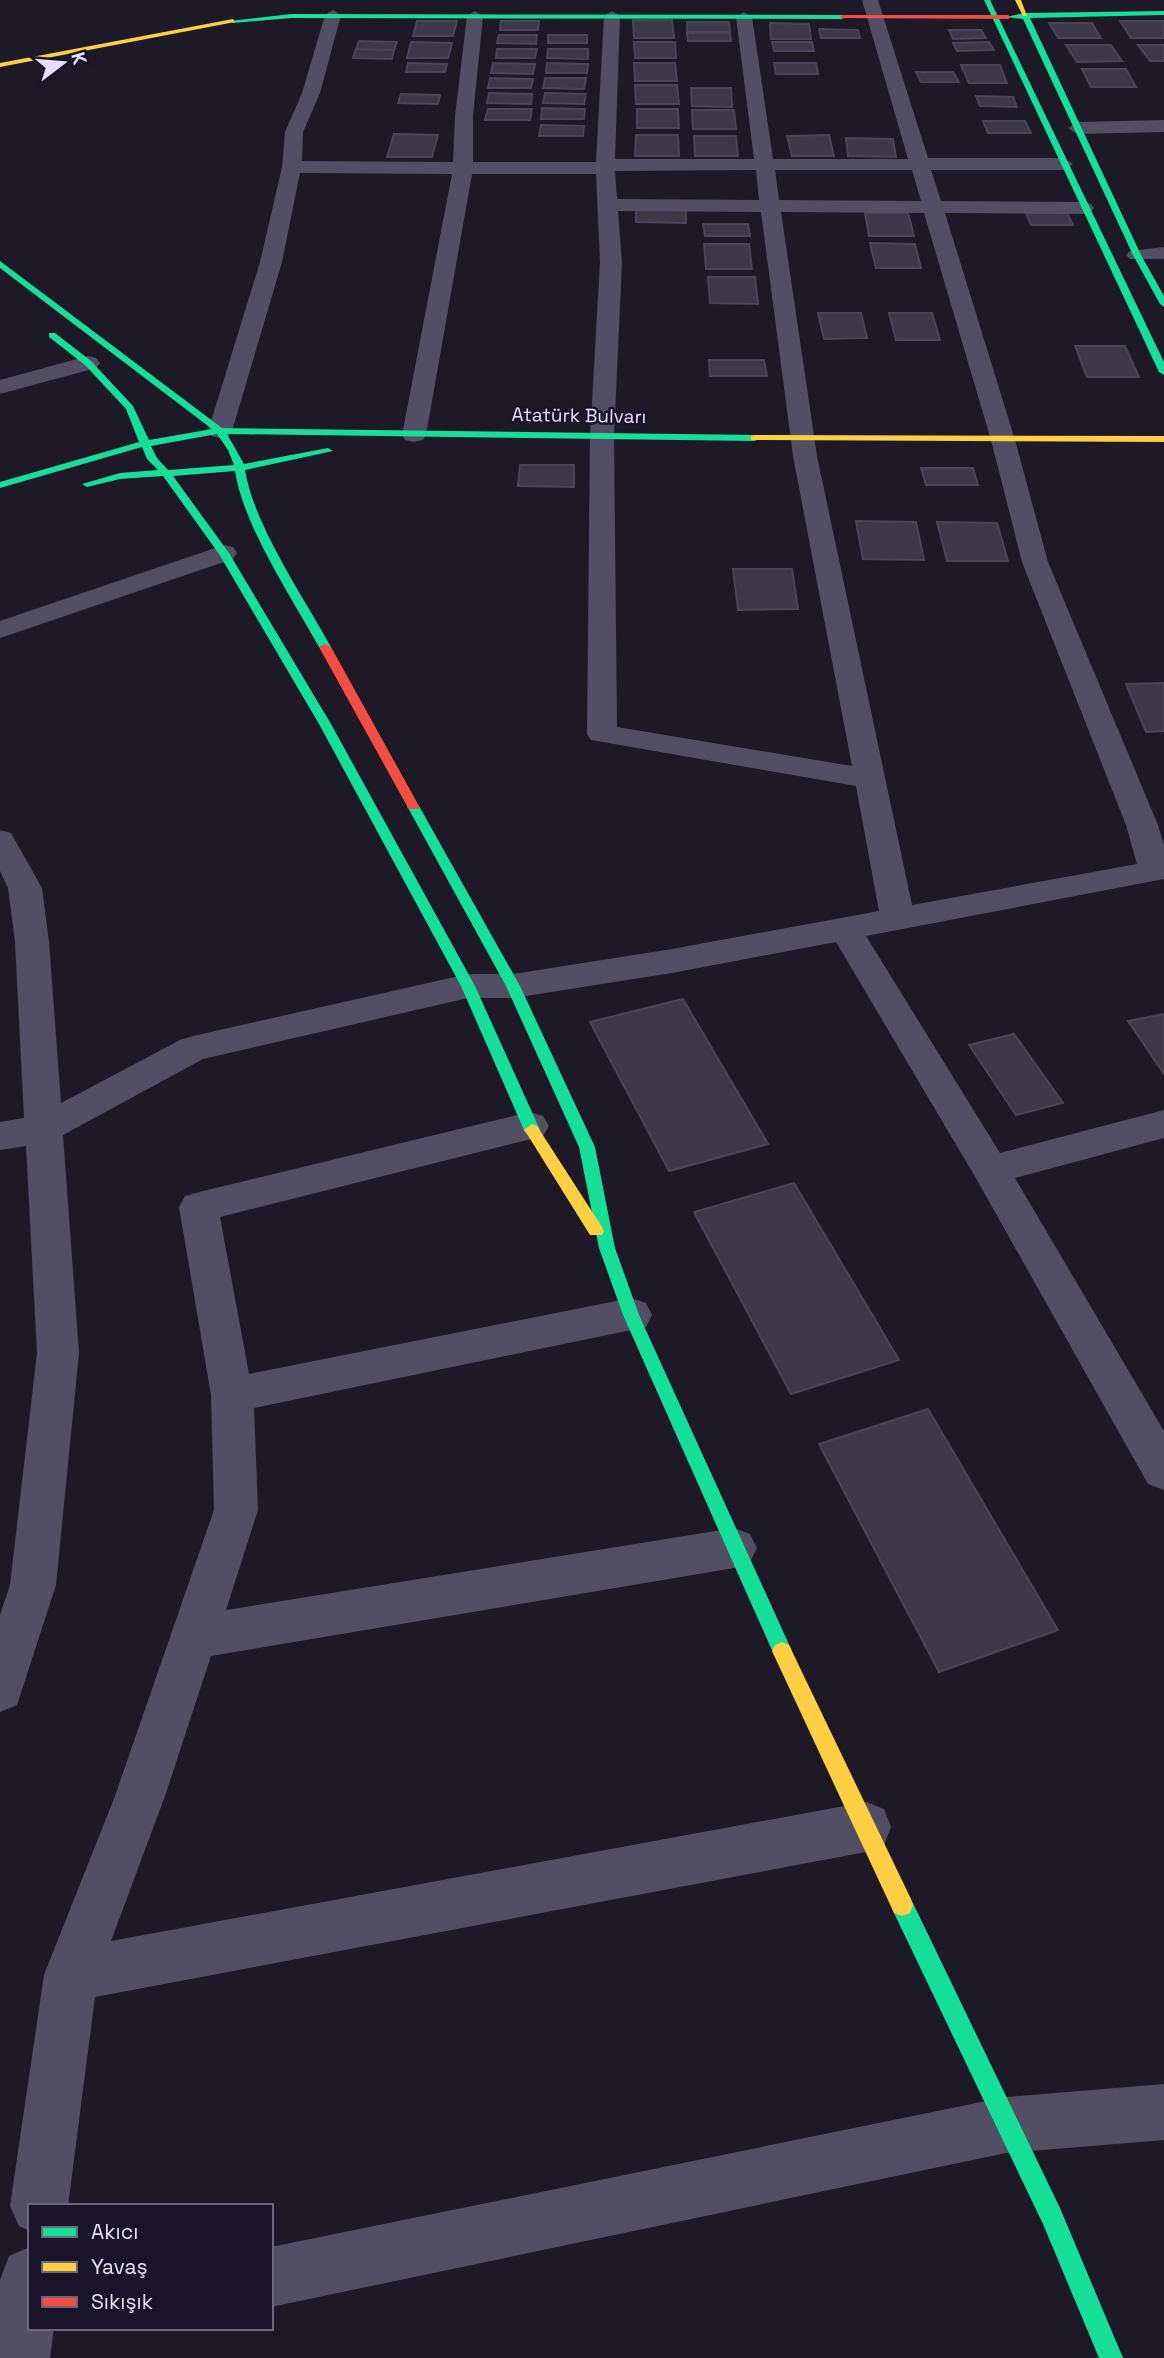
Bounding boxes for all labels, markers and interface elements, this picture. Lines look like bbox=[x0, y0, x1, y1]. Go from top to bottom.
north arrow bbox=[28, 28, 98, 98]
text: K bbox=[65, 49, 93, 68]
street label: Atatürk Bulvarı bbox=[511, 402, 647, 429]
legend bbox=[28, 2204, 273, 2330]
text: Akıcı bbox=[91, 2218, 138, 2245]
text: Yavaş bbox=[91, 2253, 148, 2280]
text: Sıkışık bbox=[91, 2288, 153, 2315]

